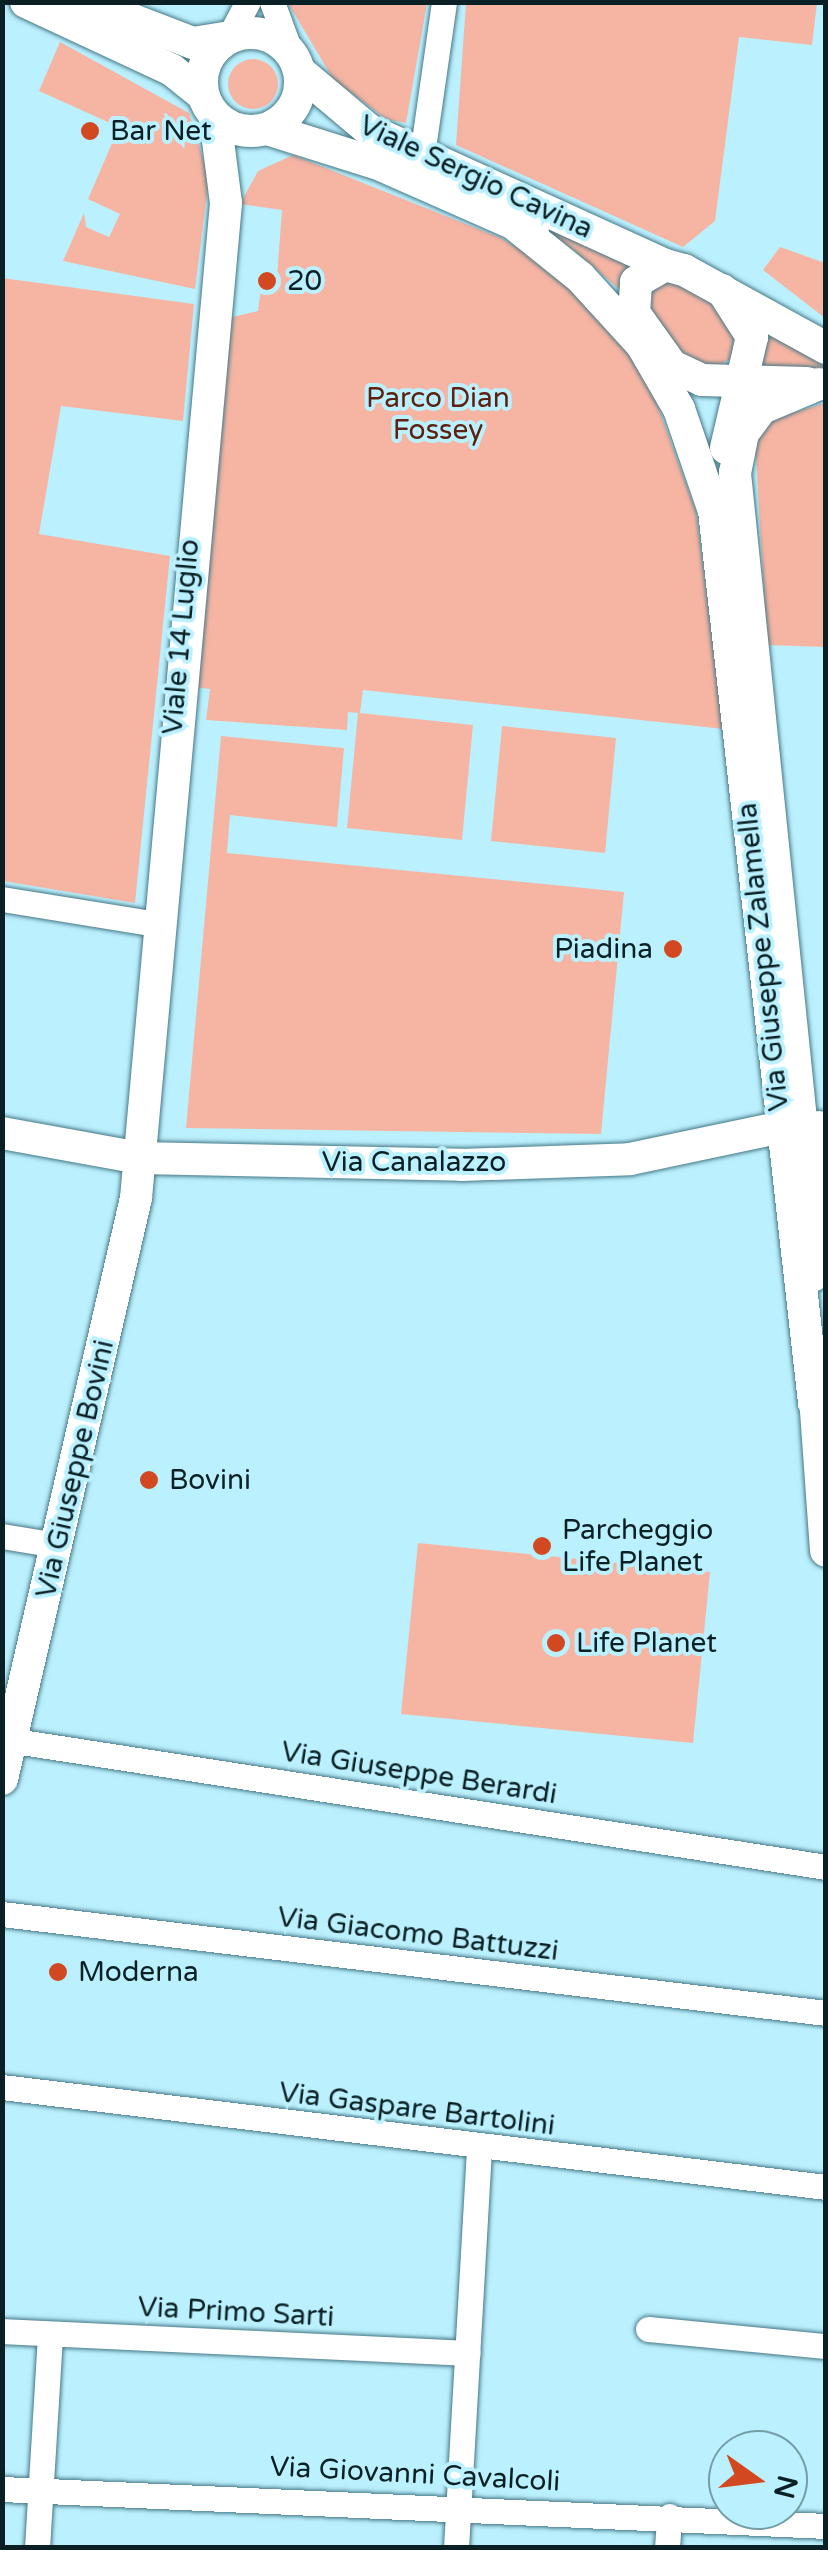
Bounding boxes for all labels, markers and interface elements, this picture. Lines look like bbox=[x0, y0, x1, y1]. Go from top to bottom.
street label: Viale Sergio Cavina bbox=[354, 108, 598, 246]
place label: Bar Net bbox=[110, 114, 212, 148]
marker: Bar Net bbox=[79, 120, 101, 142]
place label: 20 bbox=[287, 264, 322, 298]
marker: 20 bbox=[256, 270, 278, 292]
park label: Parco Dian Fossey bbox=[366, 381, 510, 447]
street label: Viale 14 Luglio bbox=[156, 538, 206, 736]
street label: Via Giuseppe Zalamella bbox=[730, 801, 796, 1113]
place label: Piadina bbox=[554, 932, 653, 966]
marker: Piadina bbox=[662, 938, 684, 960]
street label: Via Canalazzo bbox=[322, 1145, 506, 1179]
street label: Via Giuseppe Bovini bbox=[29, 1337, 121, 1601]
place label: Bovini bbox=[169, 1463, 251, 1497]
marker: Bovini bbox=[138, 1469, 160, 1491]
place label: Parcheggio Life Planet bbox=[562, 1513, 713, 1579]
marker: Parcheggio Life Planet bbox=[531, 1535, 553, 1557]
place label: Life Planet bbox=[576, 1626, 717, 1660]
marker: Life Planet bbox=[545, 1632, 567, 1654]
street label: Via Giuseppe Berardi bbox=[279, 1735, 559, 1811]
street label: Via Giacomo Battuzzi bbox=[276, 1900, 560, 1968]
place label: Moderna bbox=[78, 1955, 199, 1989]
marker: Moderna bbox=[47, 1961, 69, 1983]
street label: Via Gaspare Bartolini bbox=[277, 2075, 557, 2143]
street label: Via Primo Sarti bbox=[137, 2290, 335, 2334]
north arrow bbox=[708, 2430, 808, 2530]
street label: Via Giovanni Cavalcoli bbox=[269, 2450, 561, 2498]
text: N bbox=[766, 2472, 804, 2502]

